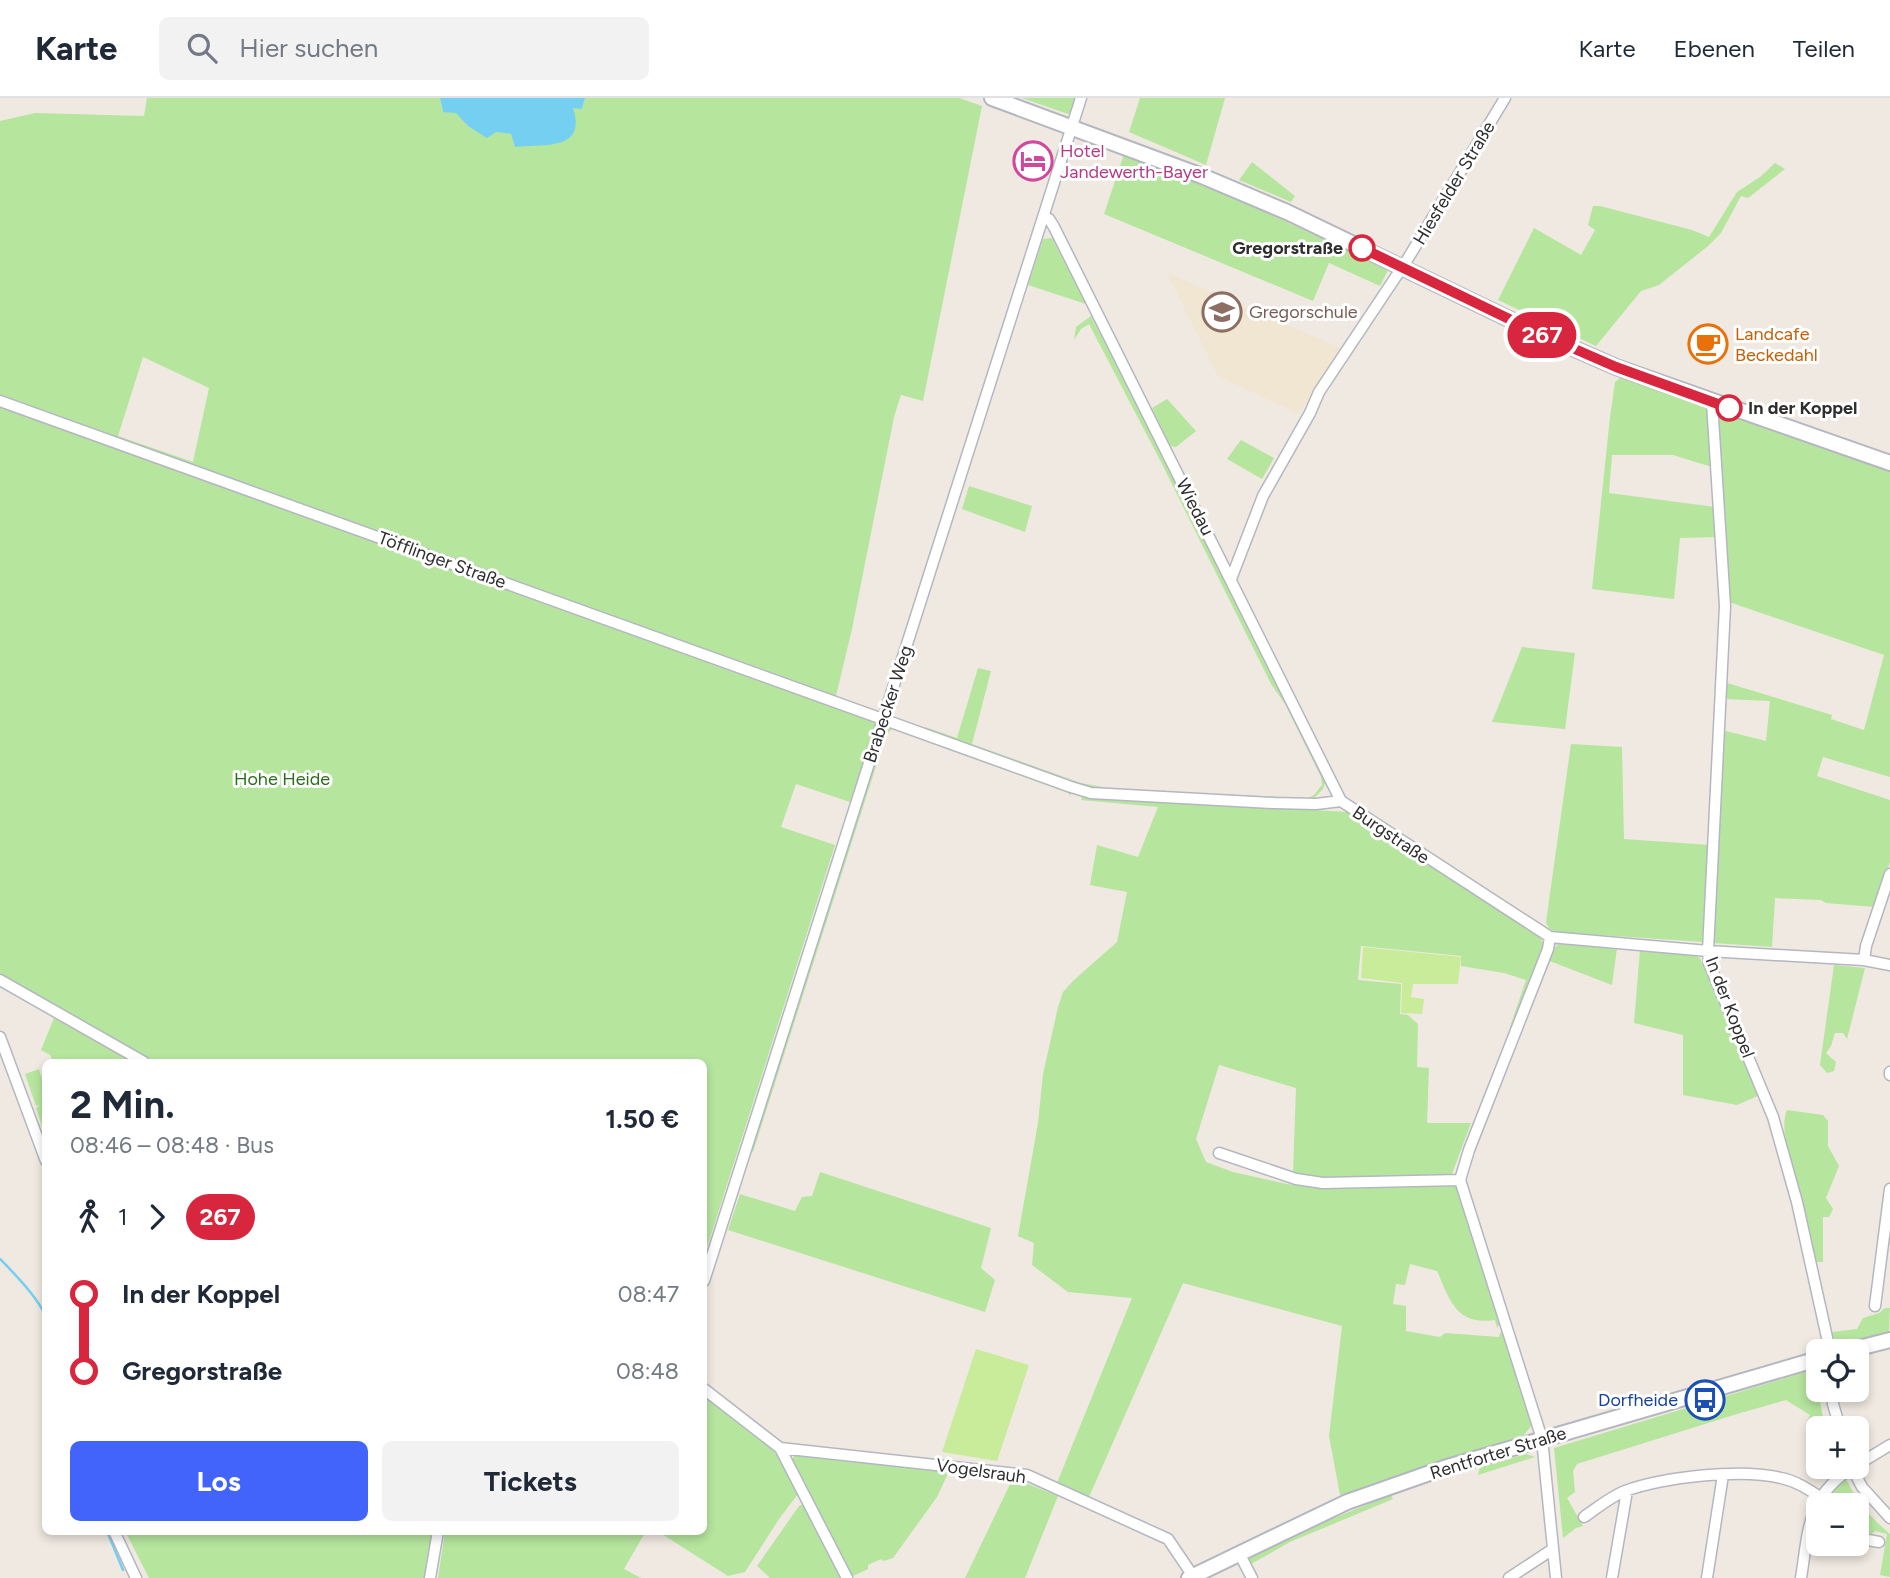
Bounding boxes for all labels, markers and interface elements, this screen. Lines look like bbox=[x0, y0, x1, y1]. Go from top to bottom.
search box bbox=[159, 17, 649, 80]
text: Karte bbox=[35, 29, 117, 68]
icon: search bbox=[183, 29, 221, 67]
text: Hier suchen bbox=[239, 32, 378, 64]
text: Karte bbox=[1579, 34, 1636, 63]
text: Ebenen bbox=[1674, 34, 1755, 63]
text: Teilen bbox=[1793, 34, 1855, 63]
street label: Hiesfelder Straße bbox=[1408, 117, 1500, 249]
hotel icon: Hotel Jandewerth-Bayer bbox=[1012, 140, 1054, 182]
place label: Hotel Jandewerth-Bayer bbox=[1060, 140, 1208, 183]
marker: Gregorstraße bbox=[1349, 235, 1375, 261]
place label: Gregorstraße bbox=[1232, 237, 1343, 259]
school or university icon: Gregorschule bbox=[1201, 291, 1243, 333]
place label: Gregorschule bbox=[1249, 301, 1358, 323]
line badge: 267 bbox=[1502, 312, 1582, 358]
text: 267 bbox=[1521, 320, 1563, 349]
cafe icon: Landcafe Beckedahl bbox=[1687, 323, 1729, 365]
place label: Landcafe Beckedahl bbox=[1735, 323, 1818, 366]
marker: In der Koppel bbox=[1716, 395, 1742, 421]
place label: In der Koppel bbox=[1748, 397, 1857, 419]
street label: Wiedau bbox=[1171, 475, 1219, 539]
street label: Töfflinger Straße bbox=[375, 527, 509, 593]
street label: Brabecker Weg bbox=[859, 642, 917, 766]
park label: Hohe Heide bbox=[234, 768, 330, 790]
street label: Burgstraße bbox=[1348, 801, 1434, 869]
street label: In der Koppel bbox=[1701, 953, 1759, 1061]
text: 2 Min. bbox=[70, 1082, 175, 1128]
text: 1.50 € bbox=[605, 1103, 679, 1135]
text: 08:46 – 08:48 · Bus bbox=[70, 1131, 274, 1159]
icon: walk bbox=[70, 1198, 108, 1236]
icon: forward bbox=[138, 1198, 176, 1236]
text: 267 bbox=[200, 1202, 241, 1231]
text: 1 bbox=[118, 1203, 128, 1231]
text: In der Koppel bbox=[122, 1278, 280, 1310]
text: 08:47 bbox=[618, 1280, 679, 1308]
map controls bbox=[1806, 1339, 1869, 1556]
button: locate bbox=[1806, 1339, 1869, 1402]
text: Gregorstraße bbox=[122, 1355, 282, 1387]
text: 08:48 bbox=[616, 1357, 679, 1385]
bus stop icon: Dorfheide bbox=[1684, 1379, 1726, 1421]
place label: Dorfheide bbox=[1598, 1389, 1678, 1411]
button: + bbox=[1806, 1416, 1869, 1479]
street label: Rentforter Straße bbox=[1427, 1422, 1569, 1484]
button: Los bbox=[70, 1441, 368, 1521]
button: Tickets bbox=[382, 1441, 679, 1521]
street label: Vogelsrauh bbox=[935, 1454, 1027, 1488]
button: − bbox=[1806, 1493, 1869, 1556]

